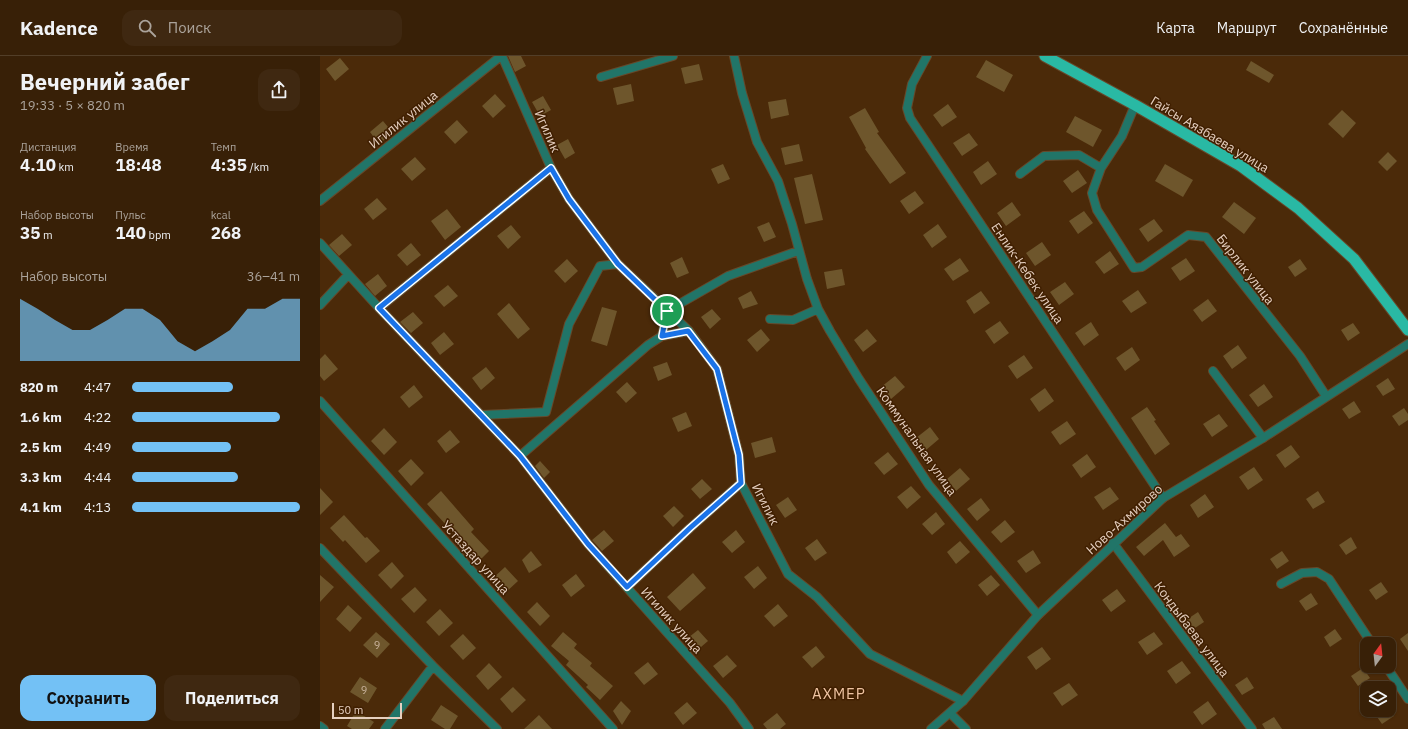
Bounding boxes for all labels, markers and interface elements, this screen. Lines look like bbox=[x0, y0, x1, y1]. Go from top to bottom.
search box bbox=[122, 10, 402, 46]
text: Kadence bbox=[20, 16, 98, 40]
icon: search bbox=[136, 17, 158, 39]
text: Поиск bbox=[168, 18, 211, 37]
text: Карта bbox=[1156, 19, 1195, 37]
text: Маршрут bbox=[1217, 19, 1277, 37]
text: Сохранённые bbox=[1299, 19, 1388, 37]
text: Вечерний забег bbox=[20, 67, 190, 96]
button: share bbox=[258, 69, 300, 111]
street label: Игилик улица bbox=[365, 86, 441, 152]
street label: Гайсы Аязбаева улица bbox=[1147, 92, 1272, 177]
text: 19:33 · 5 × 820 m bbox=[20, 97, 125, 114]
street label: Игилик bbox=[531, 107, 564, 155]
text: Дистанция bbox=[20, 140, 76, 154]
text: Время bbox=[115, 140, 148, 154]
text: Темп bbox=[211, 140, 236, 154]
text: 4.10 bbox=[20, 154, 56, 176]
text: 18:48 bbox=[115, 154, 162, 176]
text: 4:35 bbox=[211, 154, 247, 176]
text: km bbox=[56, 160, 74, 174]
text: /km bbox=[247, 160, 269, 174]
text: Набор высоты bbox=[20, 208, 94, 222]
text: Пульс bbox=[115, 208, 146, 222]
text: kcal bbox=[211, 208, 231, 222]
street label: Енлик-Кебек улица bbox=[987, 220, 1068, 327]
text: 35 bbox=[20, 222, 40, 244]
text: 140 bbox=[115, 222, 146, 244]
text: 268 bbox=[211, 222, 241, 244]
text: m bbox=[40, 228, 53, 242]
text: bpm bbox=[146, 228, 171, 242]
street label: Бирлик улица bbox=[1213, 231, 1278, 308]
text: Набор высоты bbox=[20, 268, 107, 285]
text: 36–41 m bbox=[247, 268, 300, 285]
pin bbox=[650, 294, 684, 328]
icon: arrive bbox=[656, 300, 678, 322]
text: 820 m bbox=[20, 379, 58, 396]
text: 4:47 bbox=[84, 379, 111, 396]
street label: Коммунальная улица bbox=[872, 383, 961, 499]
text: 1.6 km bbox=[20, 409, 62, 426]
text: 4:22 bbox=[84, 409, 111, 426]
text: 2.5 km bbox=[20, 439, 62, 456]
text: 4:49 bbox=[84, 439, 111, 456]
text: 3.3 km bbox=[20, 469, 62, 486]
text: 4:44 bbox=[84, 469, 111, 486]
street label: Игилик bbox=[748, 480, 783, 528]
street label: Ново-Ахмирово bbox=[1083, 481, 1166, 558]
text: 4.1 km bbox=[20, 499, 62, 516]
text: 4:13 bbox=[84, 499, 111, 516]
street label: Устаздар улица bbox=[438, 517, 513, 598]
street label: Кондыбаева улица bbox=[1150, 578, 1233, 680]
street label: Игилик улица bbox=[637, 584, 706, 657]
north arrow bbox=[1360, 637, 1396, 673]
map controls bbox=[1360, 637, 1396, 717]
house number: 9 bbox=[374, 638, 380, 652]
button: Сохранить bbox=[20, 675, 156, 721]
button: Поделиться bbox=[164, 675, 300, 721]
button: layers bbox=[1360, 681, 1396, 717]
house number: 9 bbox=[361, 683, 367, 697]
district label: АХМЕР bbox=[812, 684, 866, 703]
scale bar bbox=[332, 701, 402, 720]
text: 50 m bbox=[338, 703, 363, 717]

